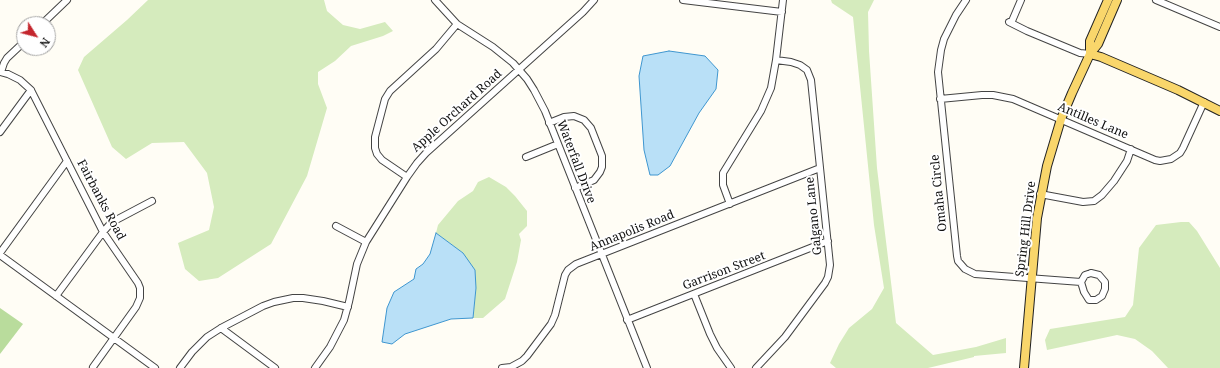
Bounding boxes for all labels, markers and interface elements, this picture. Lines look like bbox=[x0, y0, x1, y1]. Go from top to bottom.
north arrow bbox=[16, 16, 56, 56]
text: N bbox=[37, 35, 54, 51]
street label: Apple Orchard Road bbox=[409, 67, 505, 155]
street label: Antilles Lane bbox=[1056, 100, 1130, 142]
street label: Waterfall Drive bbox=[553, 118, 599, 206]
street label: Omaha Circle bbox=[928, 154, 950, 232]
street label: Fairbanks Road bbox=[74, 157, 128, 243]
street label: Galgano Lane bbox=[803, 176, 825, 256]
street label: Spring Hill Drive bbox=[1013, 180, 1039, 278]
street label: Annapolis Road bbox=[588, 207, 676, 255]
street label: Garrison Street bbox=[681, 249, 767, 293]

